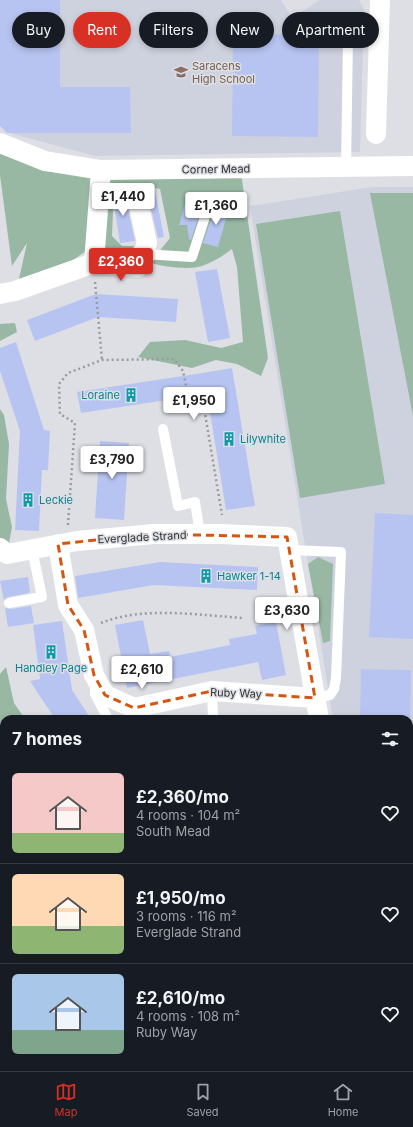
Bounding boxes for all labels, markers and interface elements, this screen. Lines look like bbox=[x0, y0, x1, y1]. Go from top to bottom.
chip: Buy bbox=[12, 12, 65, 48]
chip: Rent bbox=[73, 12, 131, 48]
chip: Filters bbox=[139, 12, 208, 48]
chip: New bbox=[216, 12, 274, 48]
chip: Apartment bbox=[282, 12, 379, 48]
place label: Saracens High School bbox=[192, 59, 255, 86]
school or university icon: Saracens High School bbox=[173, 64, 189, 80]
street label: Corner Mead bbox=[182, 161, 250, 177]
pin: £1,440 bbox=[90, 183, 156, 217]
text: £1,440 bbox=[101, 188, 145, 204]
pin: £1,360 bbox=[183, 192, 249, 226]
text: £1,360 bbox=[194, 197, 238, 213]
pin: £2,360 bbox=[88, 248, 154, 282]
text: £2,360 bbox=[98, 253, 144, 269]
building icon: Loraine bbox=[123, 387, 139, 403]
pin: £1,950 bbox=[161, 387, 227, 421]
place label: Loraine bbox=[81, 388, 120, 402]
text: £1,950 bbox=[172, 392, 216, 408]
building icon: Lilywhite bbox=[221, 431, 237, 447]
place label: Lilywhite bbox=[240, 432, 286, 446]
pin: £3,790 bbox=[79, 446, 145, 480]
text: £3,790 bbox=[89, 451, 135, 467]
building icon: Leckie bbox=[20, 492, 36, 508]
place label: Leckie bbox=[39, 493, 73, 507]
street label: Everglade Strand bbox=[97, 528, 187, 546]
building icon: Hawker 1-14 bbox=[198, 568, 214, 584]
place label: Hawker 1-14 bbox=[217, 569, 281, 583]
pin: £3,630 bbox=[254, 597, 320, 631]
text: £3,630 bbox=[264, 602, 310, 618]
building icon: Handley Page bbox=[43, 644, 59, 660]
pin: £2,610 bbox=[109, 656, 175, 690]
place label: Handley Page bbox=[15, 661, 87, 675]
text: £2,610 bbox=[120, 661, 164, 677]
street label: Ruby Way bbox=[210, 685, 262, 701]
icon: filters bbox=[379, 728, 401, 750]
text: 7 homes bbox=[12, 729, 82, 749]
text: £2,360/mo bbox=[136, 787, 229, 807]
icon: home bbox=[44, 789, 92, 837]
icon: heart bbox=[379, 802, 401, 824]
text: 4 rooms · 104 m² bbox=[136, 807, 240, 823]
text: South Mead bbox=[136, 823, 210, 839]
text: £1,950/mo bbox=[136, 888, 226, 908]
icon: home bbox=[44, 890, 92, 938]
icon: heart bbox=[379, 903, 401, 925]
text: 3 rooms · 116 m² bbox=[136, 908, 237, 924]
text: Everglade Strand bbox=[136, 924, 241, 940]
text: £2,610/mo bbox=[136, 988, 225, 1008]
icon: home bbox=[44, 990, 92, 1038]
icon: heart bbox=[379, 1003, 401, 1025]
text: 4 rooms · 108 m² bbox=[136, 1008, 240, 1024]
text: Ruby Way bbox=[136, 1024, 197, 1040]
tab: Map bbox=[55, 1081, 77, 1119]
tab: Saved bbox=[186, 1081, 219, 1119]
tab: Home bbox=[328, 1081, 358, 1119]

